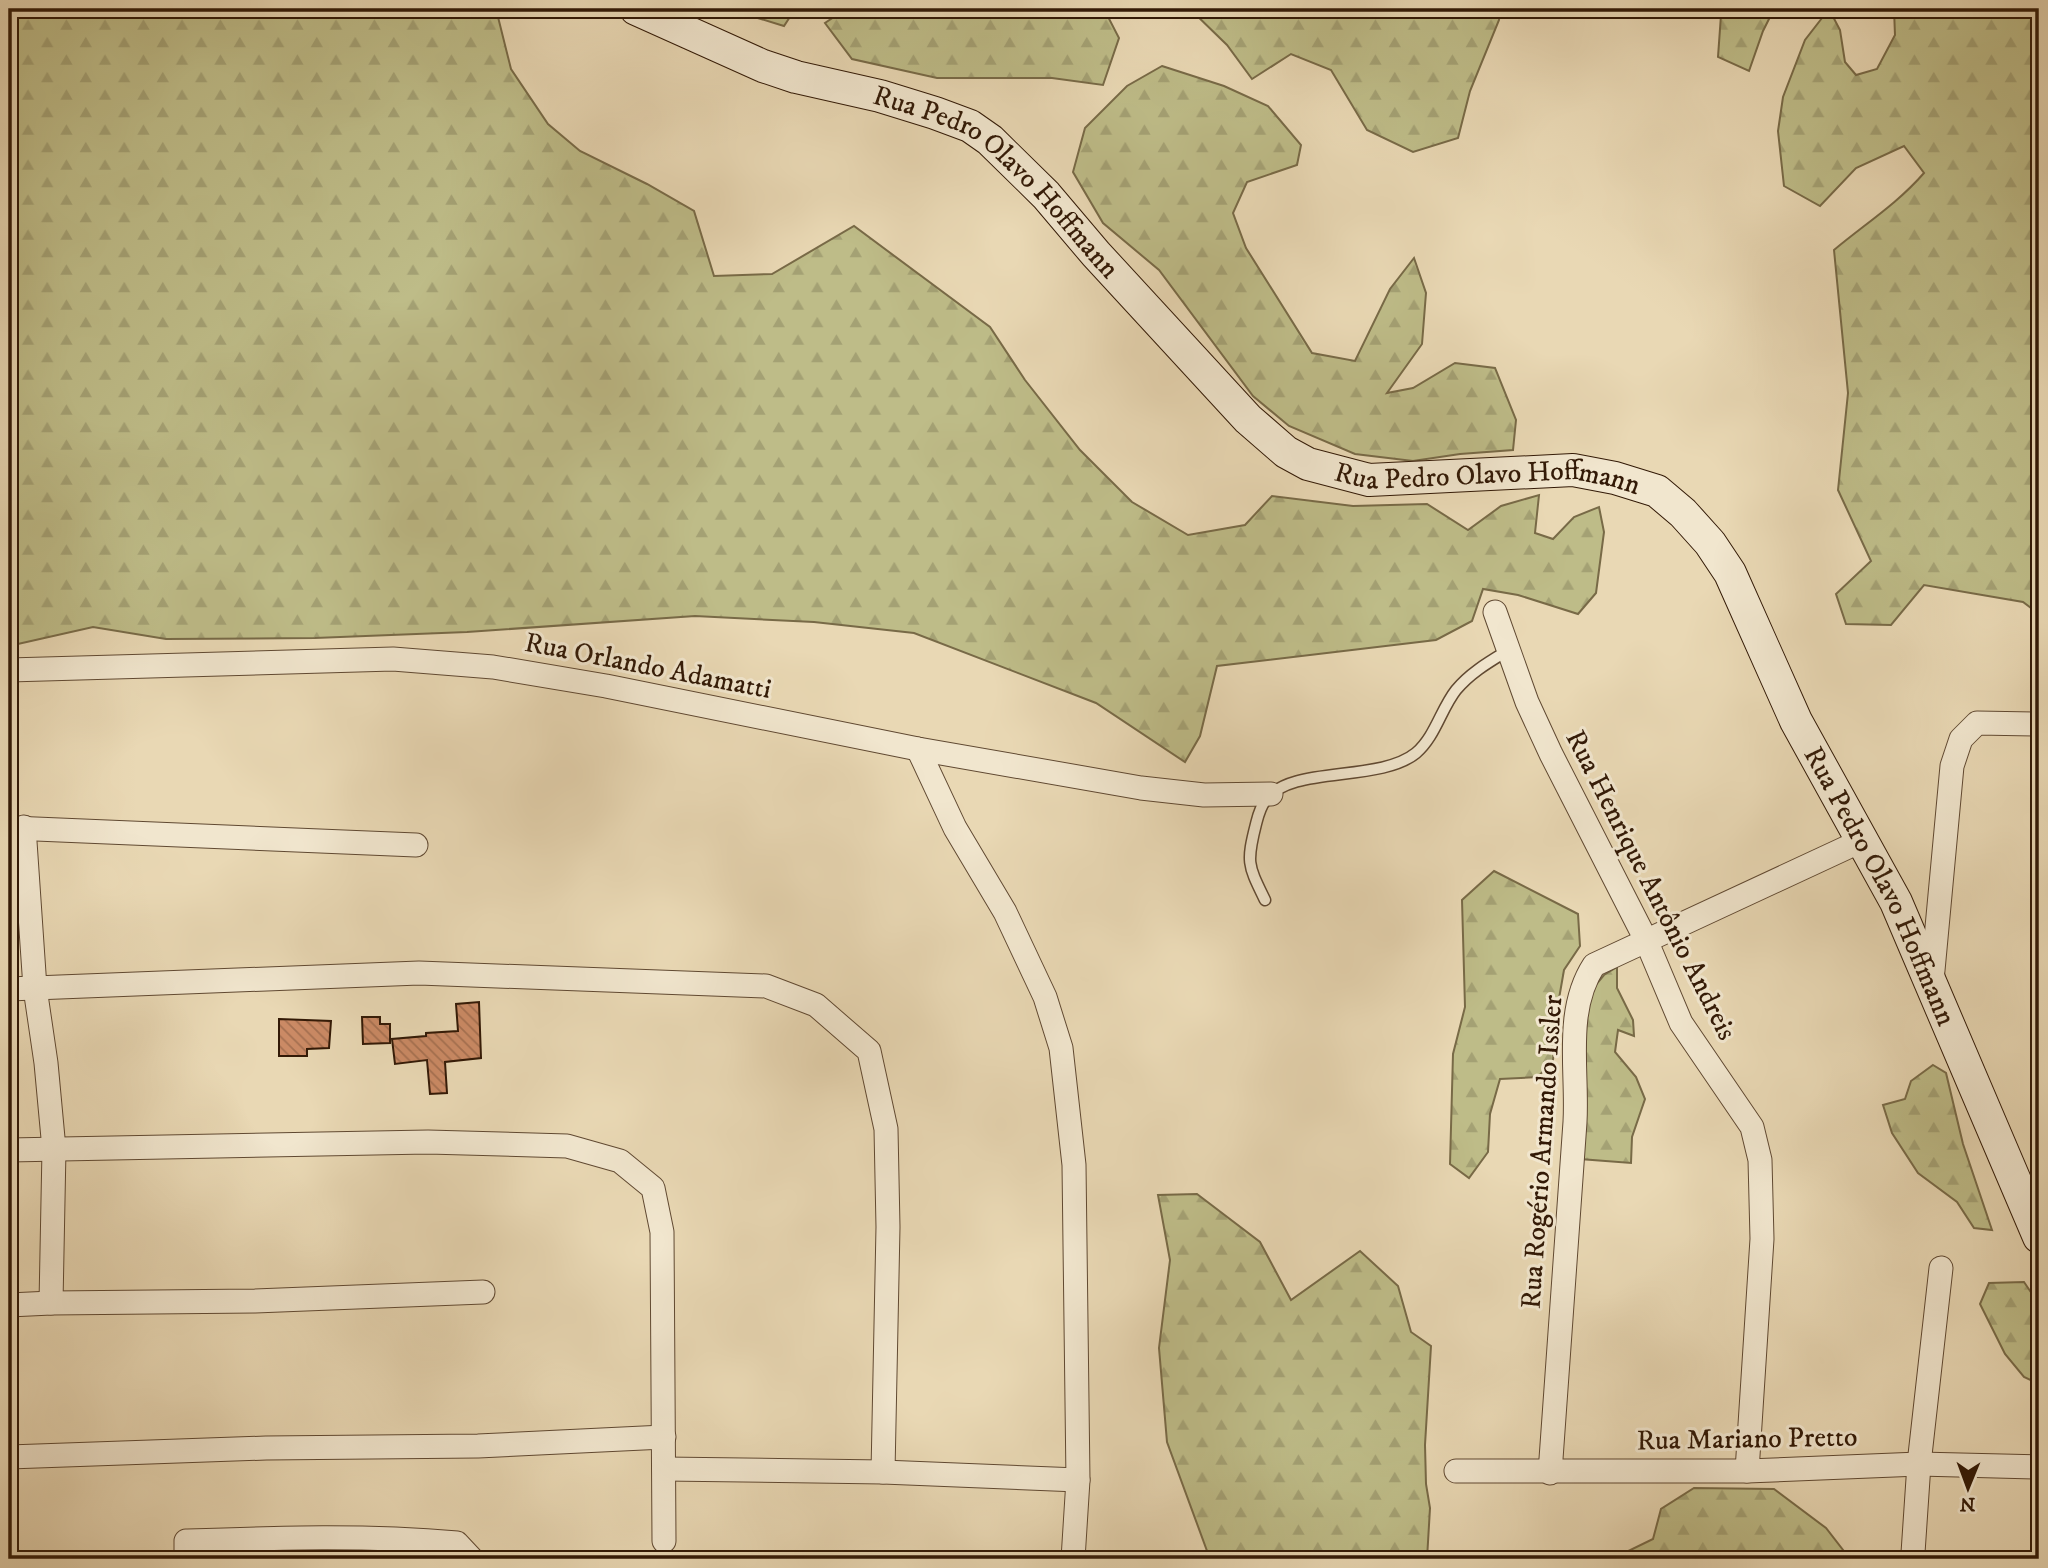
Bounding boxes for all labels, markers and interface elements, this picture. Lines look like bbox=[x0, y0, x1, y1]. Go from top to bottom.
street label: Rua Pedro Olavo Hoffmann bbox=[869, 77, 1127, 286]
street label: Rua Pedro Olavo Hoffmann bbox=[1331, 452, 1645, 502]
street label: Rua Orlando Adamatti bbox=[522, 625, 774, 707]
street label: Rua Henrique Antônio Andreis bbox=[1557, 724, 1745, 1046]
street label: Rua Pedro Olavo Hoffmann bbox=[1796, 740, 1964, 1031]
street label: Rua Rogério Armando Issler bbox=[1514, 993, 1570, 1310]
street label: Rua Mariano Pretto bbox=[1636, 1420, 1858, 1458]
north arrow bbox=[1932, 1452, 2002, 1522]
text: N bbox=[1959, 1492, 1976, 1515]

